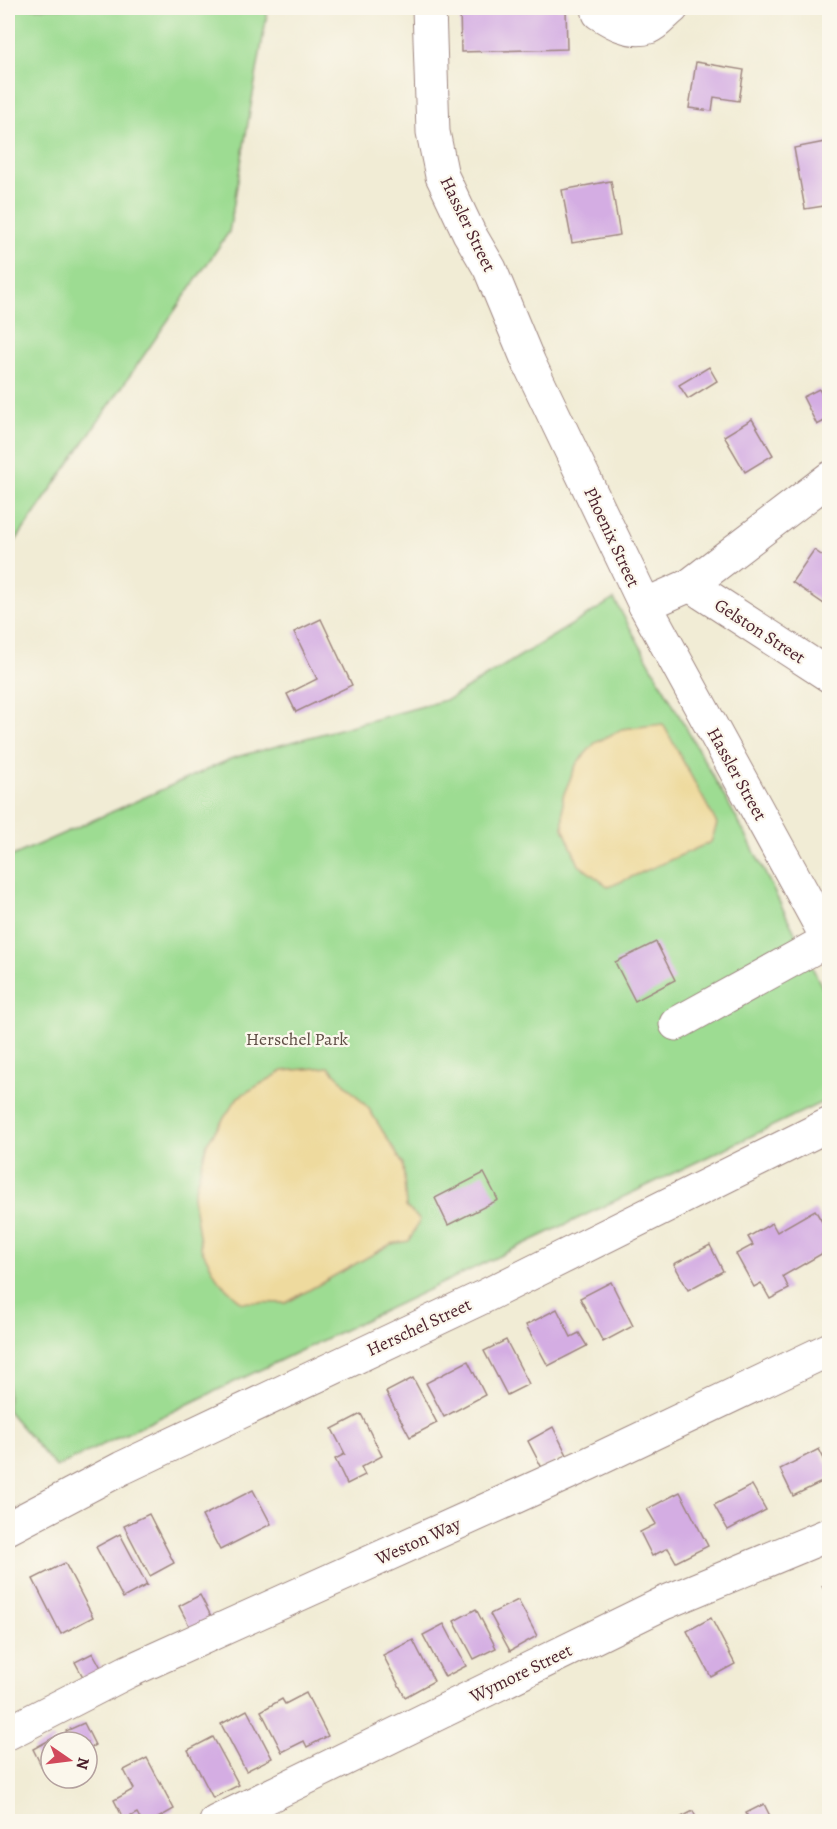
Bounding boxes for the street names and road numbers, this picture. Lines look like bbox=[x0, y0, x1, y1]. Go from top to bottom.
street label: Hassler Street bbox=[435, 172, 501, 276]
street label: Phoenix Street bbox=[578, 483, 646, 591]
street label: Gelston Street bbox=[710, 593, 810, 669]
street label: Hassler Street bbox=[701, 723, 773, 825]
street label: Herschel Street bbox=[363, 1292, 475, 1362]
street label: Weston Way bbox=[371, 1511, 465, 1571]
street label: Wymore Street bbox=[465, 1638, 576, 1709]

